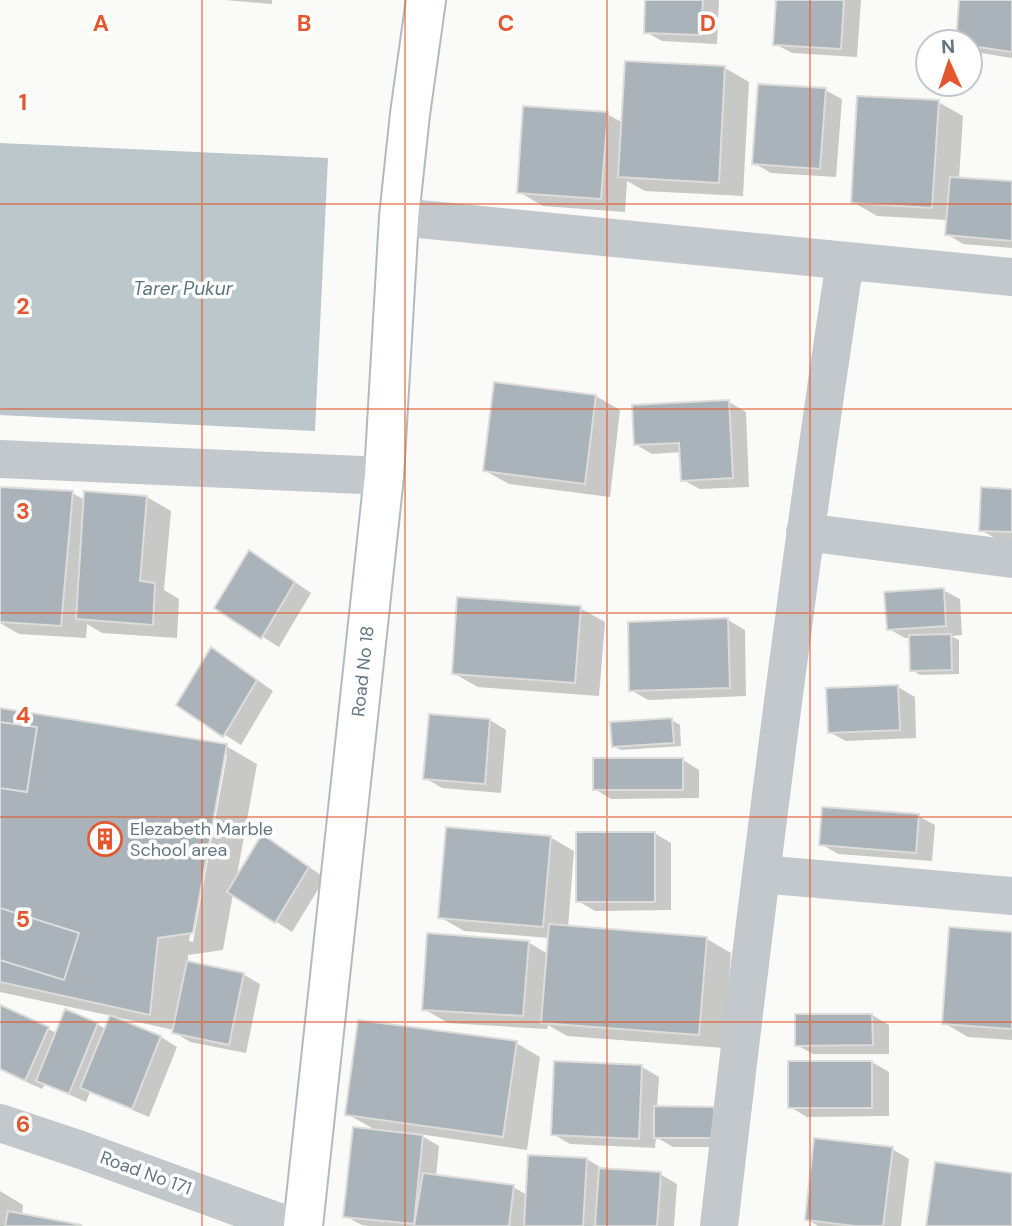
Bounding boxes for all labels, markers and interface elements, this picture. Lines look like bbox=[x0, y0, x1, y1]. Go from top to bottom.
text: A bbox=[93, 8, 109, 38]
text: B bbox=[297, 8, 311, 38]
text: C bbox=[498, 8, 514, 38]
text: D bbox=[700, 8, 716, 38]
north arrow bbox=[914, 28, 984, 98]
text: N bbox=[941, 34, 956, 59]
text: 1 bbox=[19, 87, 27, 117]
water label: Tarer Pukur bbox=[133, 276, 234, 301]
text: 2 bbox=[16, 291, 30, 321]
text: 3 bbox=[16, 496, 30, 526]
street label: Road No 18 bbox=[346, 625, 380, 718]
text: 4 bbox=[16, 700, 31, 730]
place label: Elezabeth Marble School area bbox=[130, 817, 273, 862]
building icon: Elezabeth Marble School area bbox=[86, 820, 124, 858]
text: 5 bbox=[16, 904, 30, 934]
text: 6 bbox=[16, 1109, 30, 1139]
street label: Road No 171 bbox=[97, 1145, 195, 1201]

